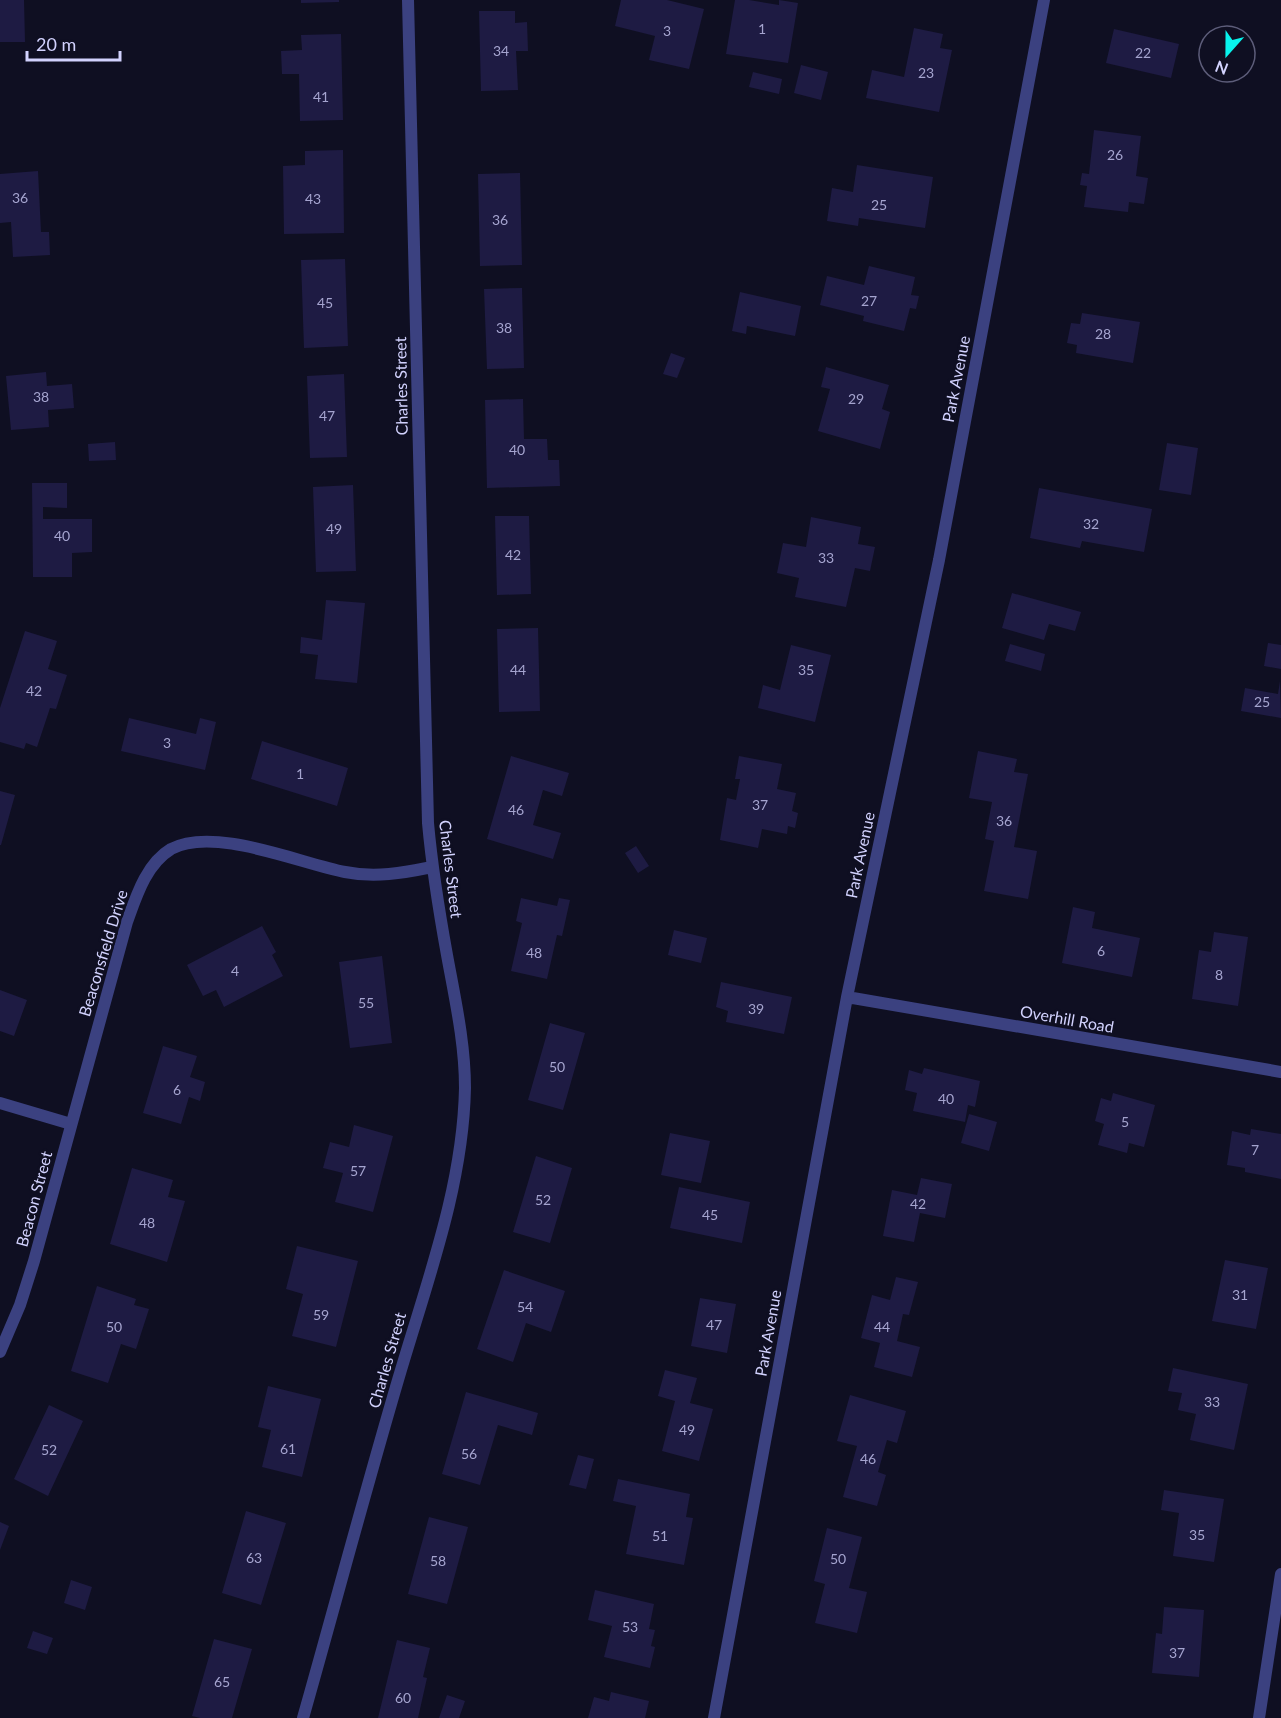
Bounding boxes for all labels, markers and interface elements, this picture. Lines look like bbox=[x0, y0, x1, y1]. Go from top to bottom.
house number: 1 bbox=[758, 20, 766, 37]
house number: 3 bbox=[663, 22, 671, 39]
scale bar bbox=[27, 24, 120, 62]
north arrow bbox=[1197, 24, 1257, 84]
text: 20 m bbox=[36, 33, 76, 55]
house number: 34 bbox=[493, 42, 509, 59]
house number: 22 bbox=[1135, 44, 1151, 61]
text: N bbox=[1212, 57, 1231, 80]
house number: 23 bbox=[918, 64, 934, 81]
house number: 41 bbox=[313, 88, 329, 105]
house number: 26 bbox=[1107, 146, 1123, 163]
house number: 36 bbox=[12, 189, 28, 206]
house number: 43 bbox=[305, 190, 321, 207]
house number: 25 bbox=[871, 196, 887, 213]
house number: 36 bbox=[492, 211, 508, 228]
house number: 27 bbox=[861, 292, 877, 309]
house number: 45 bbox=[317, 294, 333, 311]
house number: 38 bbox=[496, 319, 512, 336]
house number: 28 bbox=[1095, 325, 1111, 342]
street label: Park Avenue bbox=[938, 334, 973, 424]
street label: Charles Street bbox=[390, 336, 411, 436]
house number: 38 bbox=[33, 388, 49, 405]
house number: 29 bbox=[848, 390, 864, 407]
house number: 47 bbox=[319, 407, 335, 424]
house number: 40 bbox=[509, 441, 525, 458]
house number: 32 bbox=[1083, 515, 1099, 532]
house number: 49 bbox=[326, 520, 342, 537]
house number: 40 bbox=[54, 527, 70, 544]
house number: 42 bbox=[505, 546, 521, 563]
house number: 33 bbox=[818, 549, 834, 566]
house number: 44 bbox=[510, 661, 526, 678]
house number: 35 bbox=[798, 661, 814, 678]
house number: 42 bbox=[26, 682, 42, 699]
house number: 25 bbox=[1254, 693, 1270, 710]
house number: 3 bbox=[163, 734, 171, 751]
house number: 1 bbox=[296, 765, 304, 782]
house number: 37 bbox=[752, 796, 768, 813]
house number: 46 bbox=[508, 801, 524, 818]
street label: Park Avenue bbox=[841, 810, 878, 900]
house number: 36 bbox=[996, 812, 1012, 829]
street label: Charles Street bbox=[436, 819, 467, 919]
street label: Beaconsfield Drive bbox=[74, 887, 131, 1019]
house number: 6 bbox=[1097, 942, 1105, 959]
house number: 48 bbox=[526, 944, 542, 961]
house number: 4 bbox=[231, 962, 239, 979]
house number: 8 bbox=[1215, 966, 1223, 983]
house number: 55 bbox=[358, 994, 374, 1011]
house number: 39 bbox=[748, 1000, 764, 1017]
street label: Overhill Road bbox=[1019, 1001, 1116, 1036]
house number: 50 bbox=[549, 1058, 565, 1075]
house number: 6 bbox=[173, 1081, 181, 1098]
house number: 40 bbox=[938, 1090, 954, 1107]
house number: 5 bbox=[1121, 1113, 1129, 1130]
house number: 7 bbox=[1251, 1141, 1259, 1158]
street label: Beacon Street bbox=[12, 1149, 55, 1249]
house number: 57 bbox=[350, 1162, 366, 1179]
house number: 52 bbox=[535, 1191, 551, 1208]
house number: 42 bbox=[910, 1195, 926, 1212]
house number: 45 bbox=[702, 1206, 718, 1223]
house number: 48 bbox=[139, 1214, 155, 1231]
house number: 31 bbox=[1232, 1286, 1248, 1303]
street label: Park Avenue bbox=[751, 1288, 784, 1378]
house number: 54 bbox=[517, 1298, 533, 1315]
house number: 59 bbox=[313, 1306, 329, 1323]
street label: Charles Street bbox=[364, 1310, 409, 1410]
house number: 47 bbox=[706, 1316, 722, 1333]
house number: 50 bbox=[106, 1318, 122, 1335]
house number: 44 bbox=[874, 1318, 890, 1335]
house number: 33 bbox=[1204, 1393, 1220, 1410]
house number: 49 bbox=[679, 1421, 695, 1438]
house number: 61 bbox=[280, 1440, 296, 1457]
house number: 52 bbox=[41, 1441, 57, 1458]
house number: 56 bbox=[461, 1445, 477, 1462]
house number: 46 bbox=[860, 1450, 876, 1467]
house number: 35 bbox=[1189, 1526, 1205, 1543]
house number: 51 bbox=[652, 1527, 668, 1544]
house number: 63 bbox=[246, 1549, 262, 1566]
house number: 50 bbox=[830, 1550, 846, 1567]
house number: 58 bbox=[430, 1552, 446, 1569]
house number: 53 bbox=[622, 1618, 638, 1635]
house number: 37 bbox=[1169, 1644, 1185, 1661]
house number: 65 bbox=[214, 1673, 230, 1690]
house number: 60 bbox=[395, 1689, 411, 1706]

